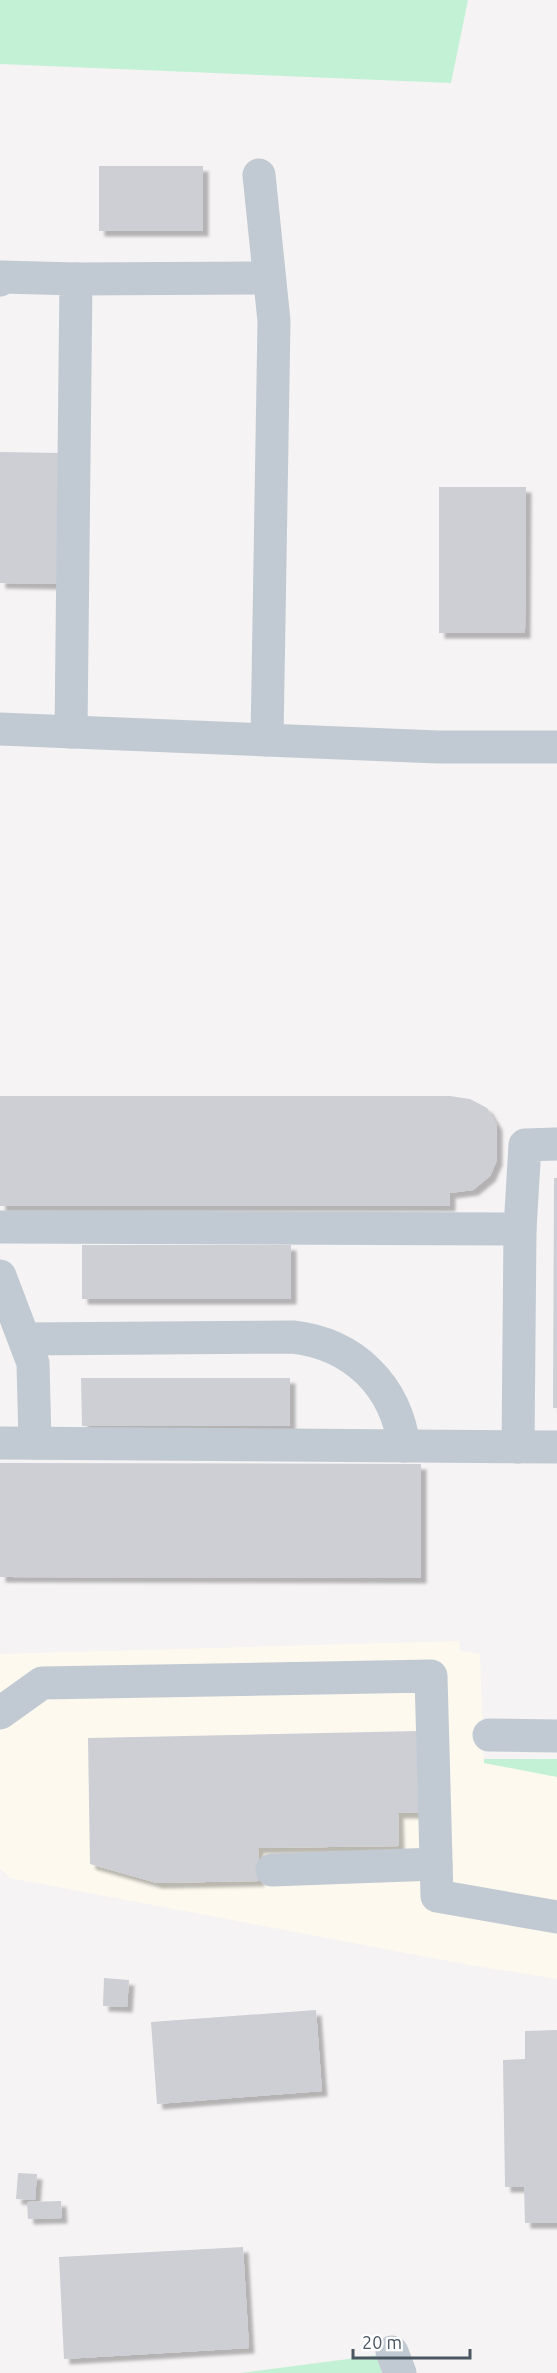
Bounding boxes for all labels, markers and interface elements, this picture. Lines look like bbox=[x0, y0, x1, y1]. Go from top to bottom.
scale bar bbox=[353, 2322, 470, 2360]
text: 20 m bbox=[362, 2332, 402, 2352]

